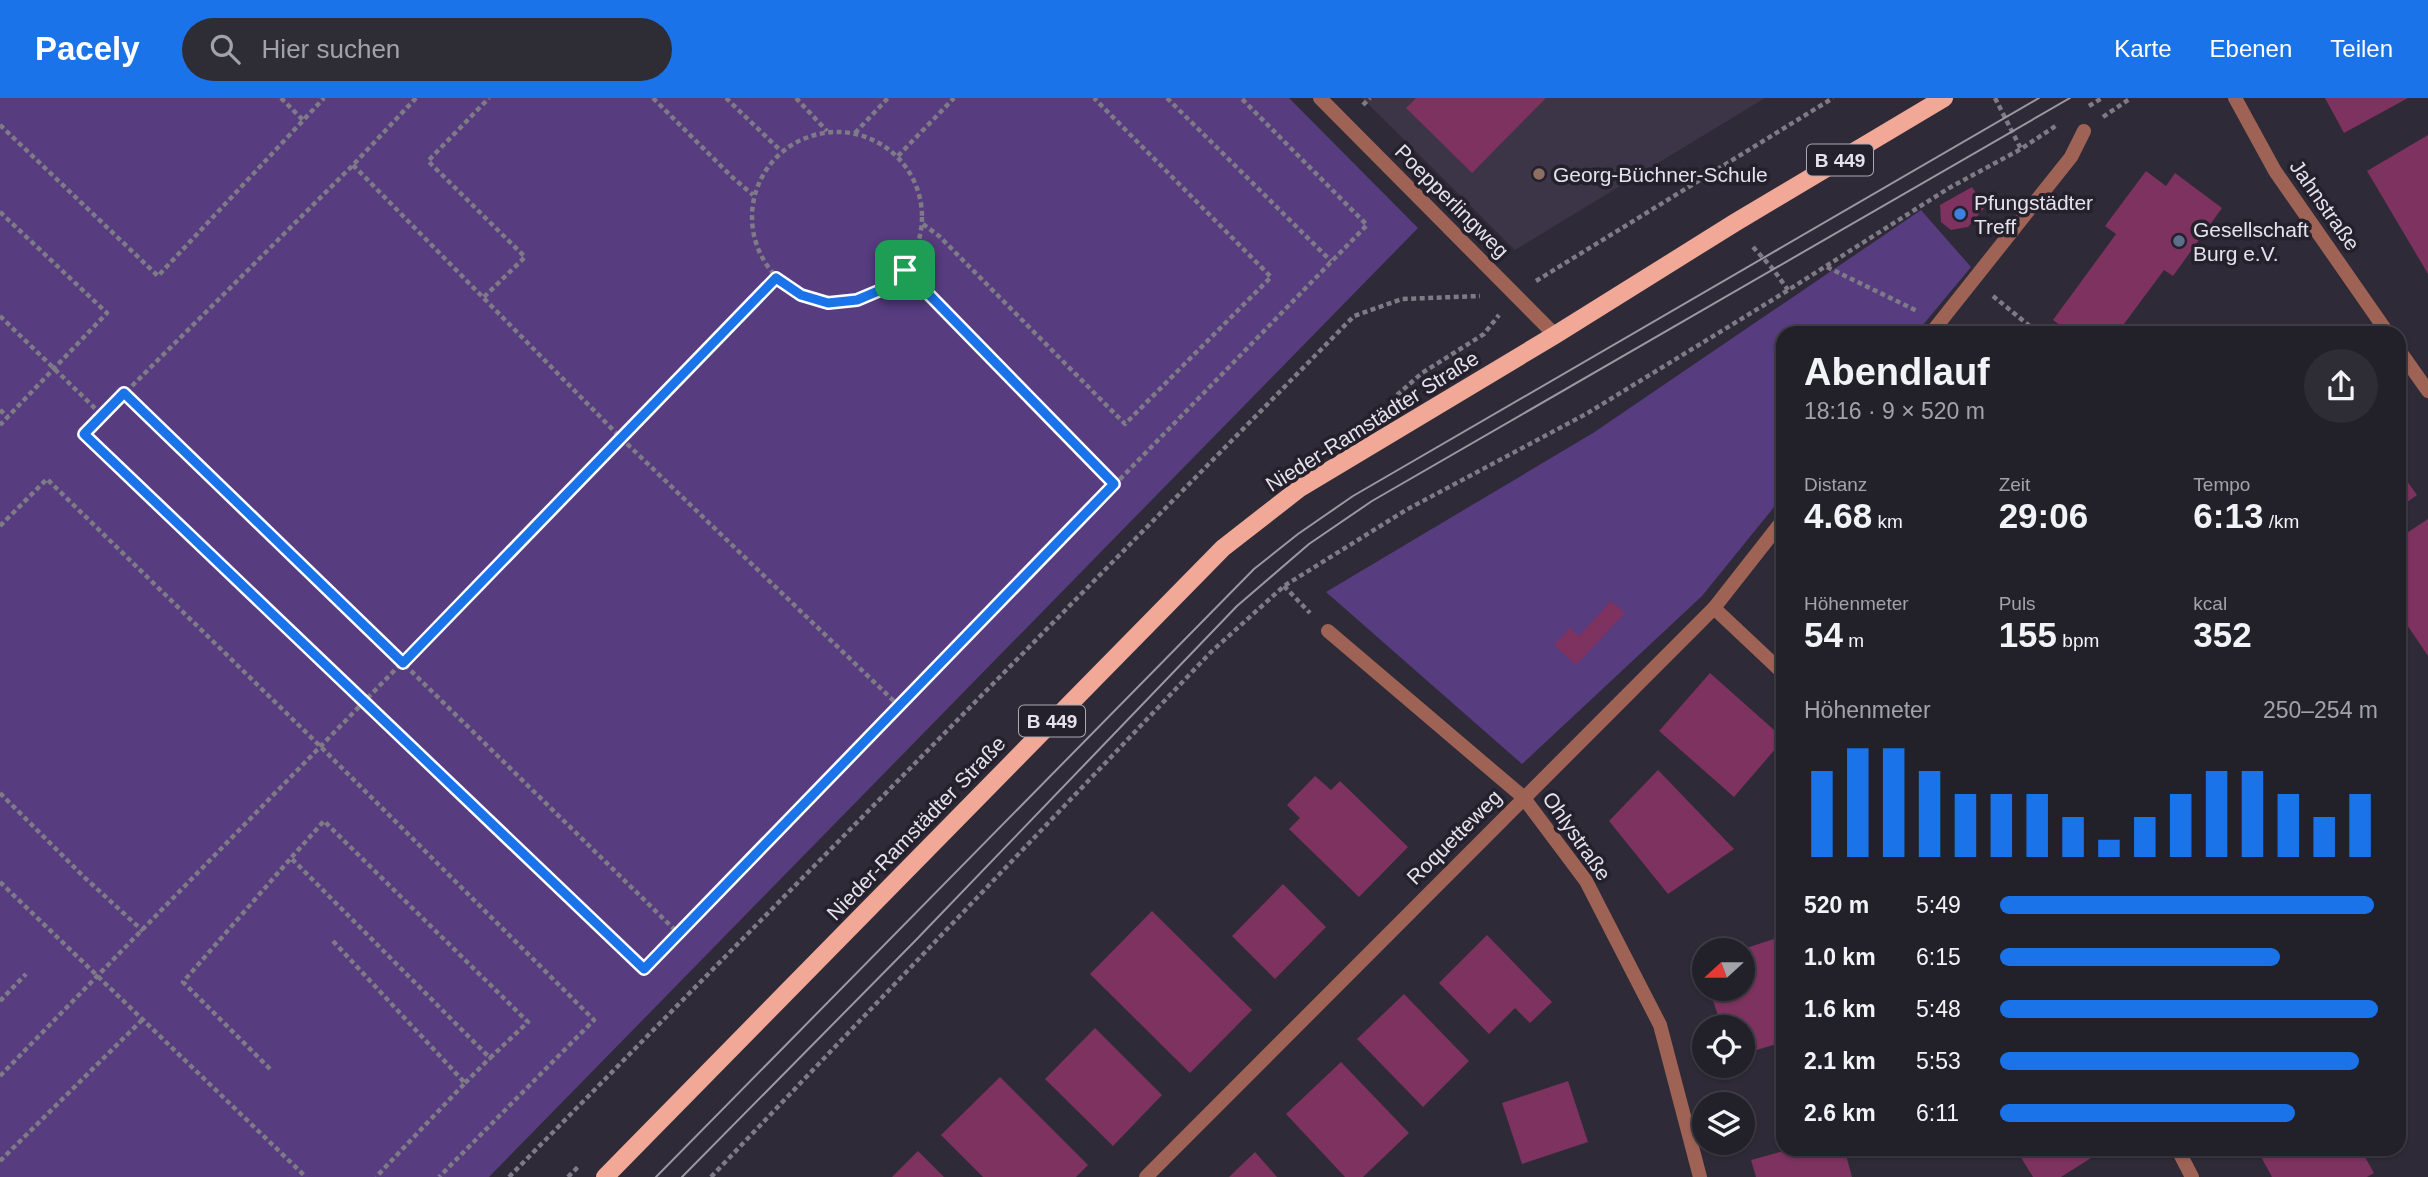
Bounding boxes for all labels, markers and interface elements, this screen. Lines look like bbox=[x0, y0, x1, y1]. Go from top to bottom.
search box bbox=[182, 18, 672, 81]
text: Pacely bbox=[35, 30, 140, 67]
icon: search bbox=[206, 30, 244, 68]
text: Hier suchen bbox=[262, 34, 400, 64]
text: Karte bbox=[2114, 35, 2172, 62]
text: Ebenen bbox=[2210, 35, 2292, 62]
text: Teilen bbox=[2330, 35, 2393, 62]
street label: Poepperlingweg bbox=[1391, 140, 1513, 262]
road number: B 449 bbox=[1807, 144, 1873, 176]
street label: Jahnstraße bbox=[2285, 155, 2365, 255]
place label: Georg-Büchner-Schule bbox=[1553, 163, 1768, 186]
marker: Georg-Büchner-Schule bbox=[1531, 166, 1547, 182]
place label: Pfungstädter Treff bbox=[1974, 191, 2093, 238]
marker: Pfungstädter Treff bbox=[1952, 206, 1968, 222]
place label: Gesellschaft Burg e.V. bbox=[2193, 218, 2309, 265]
marker: Gesellschaft Burg e.V. bbox=[2171, 233, 2187, 249]
pin bbox=[875, 240, 935, 300]
icon: arrive bbox=[886, 251, 924, 289]
street label: Nieder-Ramstädter Straße bbox=[1261, 346, 1483, 496]
button: share bbox=[2304, 349, 2378, 423]
text: Abendlauf bbox=[1804, 351, 1990, 393]
text: 18:16 · 9 × 520 m bbox=[1804, 398, 1985, 424]
text: Distanz bbox=[1804, 474, 1867, 495]
text: Zeit bbox=[1999, 474, 2030, 495]
text: Tempo bbox=[2193, 474, 2250, 495]
text: 4.68 bbox=[1804, 496, 1872, 535]
text: 29:06 bbox=[1999, 496, 2088, 535]
text: 6:13 bbox=[2193, 496, 2263, 535]
text: km bbox=[1872, 511, 1903, 532]
text: /km bbox=[2263, 511, 2299, 532]
text: Höhenmeter bbox=[1804, 593, 1909, 614]
text: Puls bbox=[1999, 593, 2036, 614]
text: kcal bbox=[2193, 593, 2227, 614]
text: 54 bbox=[1804, 615, 1843, 654]
text: 155 bbox=[1999, 615, 2057, 654]
text: 352 bbox=[2193, 615, 2252, 654]
text: m bbox=[1843, 630, 1864, 651]
text: bpm bbox=[2057, 630, 2099, 651]
text: Höhenmeter bbox=[1804, 697, 1931, 723]
text: 250–254 m bbox=[2263, 697, 2378, 723]
road number: B 449 bbox=[1019, 706, 1085, 736]
street label: Nieder-Ramstädter Straße bbox=[822, 731, 1010, 925]
street label: Roquetteweg bbox=[1402, 785, 1506, 889]
street label: Ohlystraße bbox=[1538, 787, 1616, 885]
text: 520 m bbox=[1804, 892, 1869, 918]
text: 5:49 bbox=[1916, 892, 1961, 918]
north arrow bbox=[1692, 938, 1755, 1001]
map controls bbox=[1692, 938, 1755, 1155]
text: 1.0 km bbox=[1804, 944, 1876, 970]
text: 6:15 bbox=[1916, 944, 1961, 970]
text: 1.6 km bbox=[1804, 996, 1876, 1022]
text: 5:48 bbox=[1916, 996, 1961, 1022]
button: locate bbox=[1692, 1015, 1755, 1078]
text: 2.1 km bbox=[1804, 1048, 1876, 1074]
text: 5:53 bbox=[1916, 1048, 1961, 1074]
button: layers bbox=[1692, 1092, 1755, 1155]
text: 2.6 km bbox=[1804, 1100, 1876, 1126]
text: 6:11 bbox=[1916, 1100, 1959, 1126]

